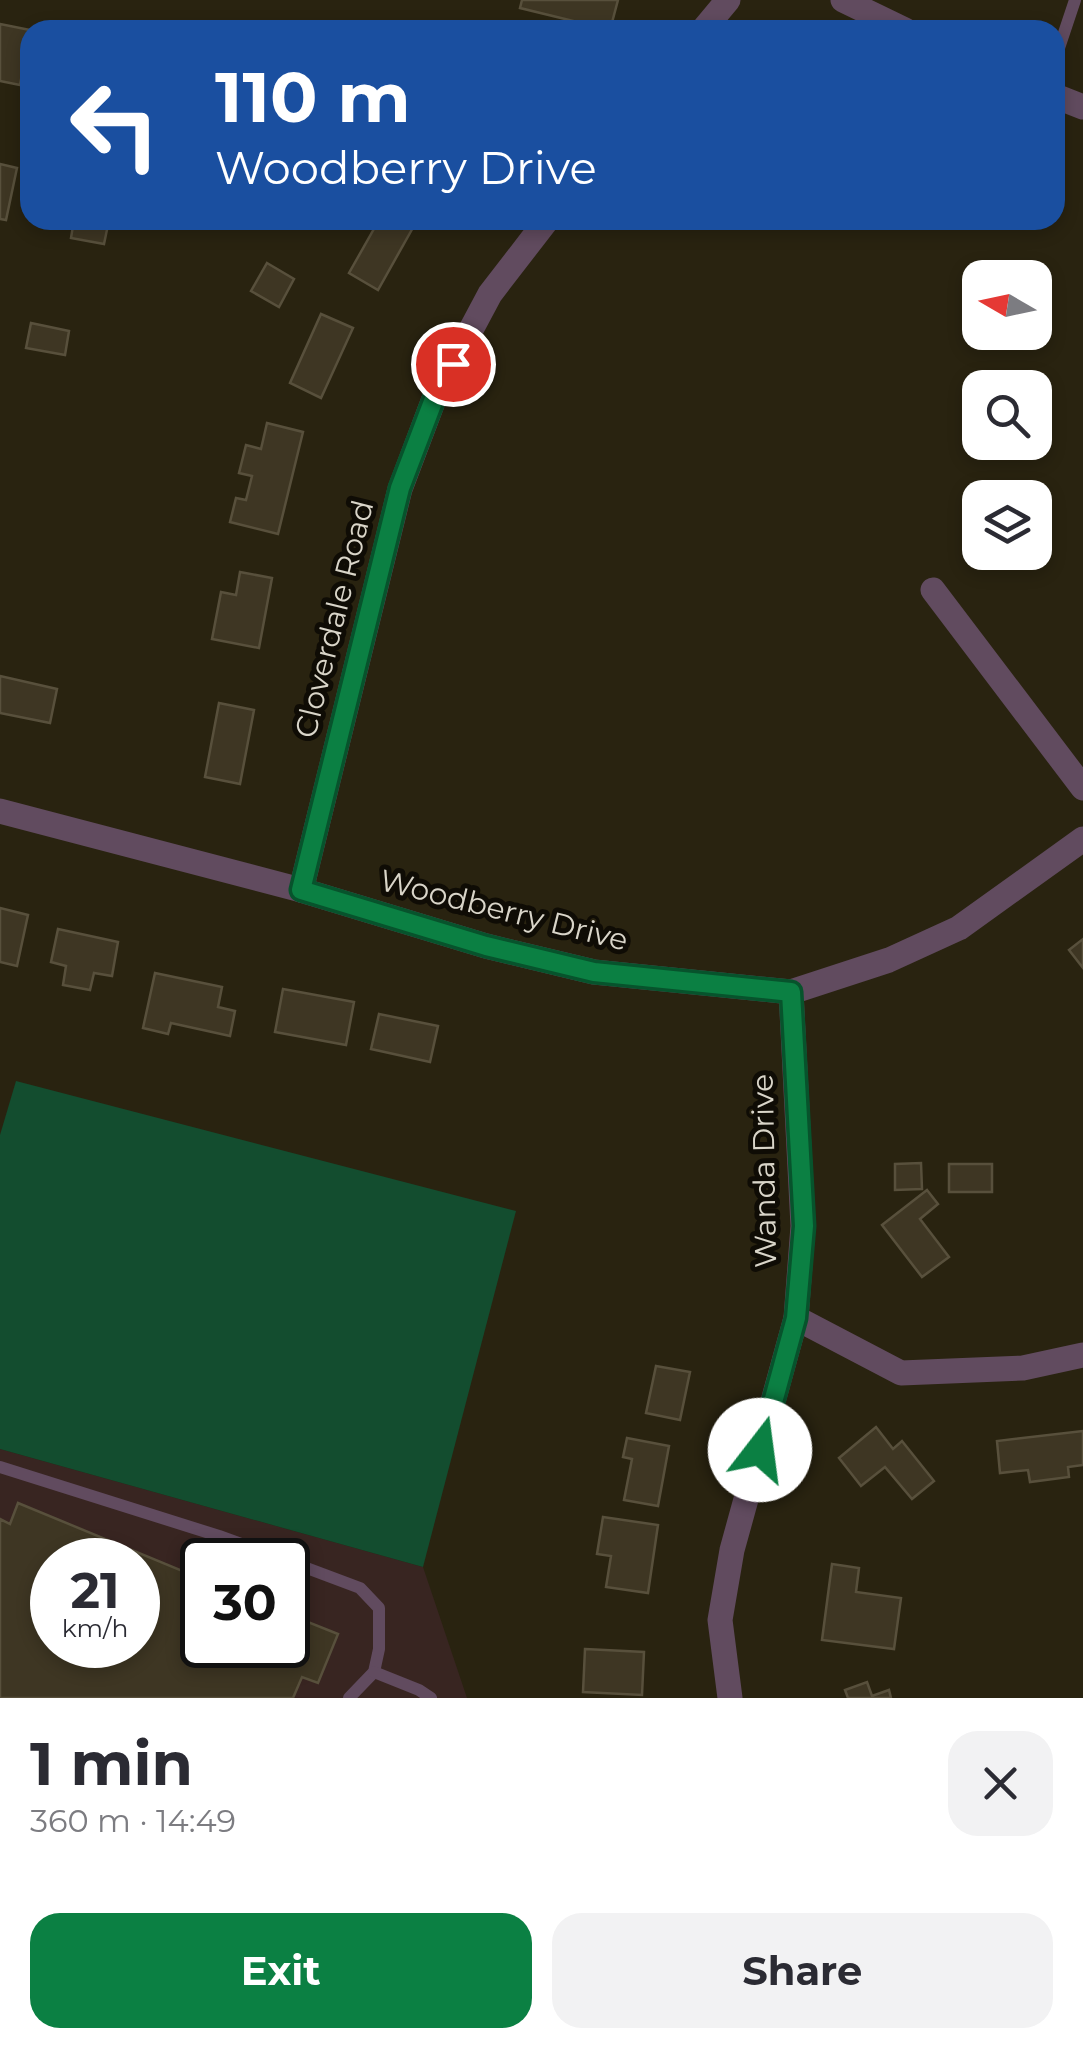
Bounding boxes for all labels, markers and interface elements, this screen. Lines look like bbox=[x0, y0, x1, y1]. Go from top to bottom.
text: 110 m bbox=[215, 54, 411, 140]
icon: left bbox=[50, 60, 180, 190]
text: Woodberry Drive bbox=[215, 140, 597, 195]
north arrow bbox=[962, 260, 1052, 350]
map controls bbox=[962, 260, 1052, 570]
pin bbox=[411, 322, 496, 407]
icon: arrive bbox=[426, 337, 481, 392]
button: search bbox=[962, 370, 1052, 460]
button: layers bbox=[962, 480, 1052, 570]
street label: Cloverdale Road bbox=[287, 496, 381, 742]
street label: Woodberry Drive bbox=[376, 861, 632, 959]
street label: Wanda Drive bbox=[744, 1074, 784, 1268]
position arrow bbox=[708, 1398, 812, 1502]
speed limit sign: 30 bbox=[180, 1538, 310, 1668]
text: 21 bbox=[70, 1560, 120, 1621]
text: km/h bbox=[62, 1613, 128, 1643]
text: 1 min bbox=[30, 1727, 193, 1800]
button: close bbox=[948, 1731, 1053, 1836]
text: 360 m · 14:49 bbox=[30, 1801, 236, 1840]
button: Exit bbox=[30, 1913, 532, 2028]
button: Share bbox=[552, 1913, 1053, 2028]

